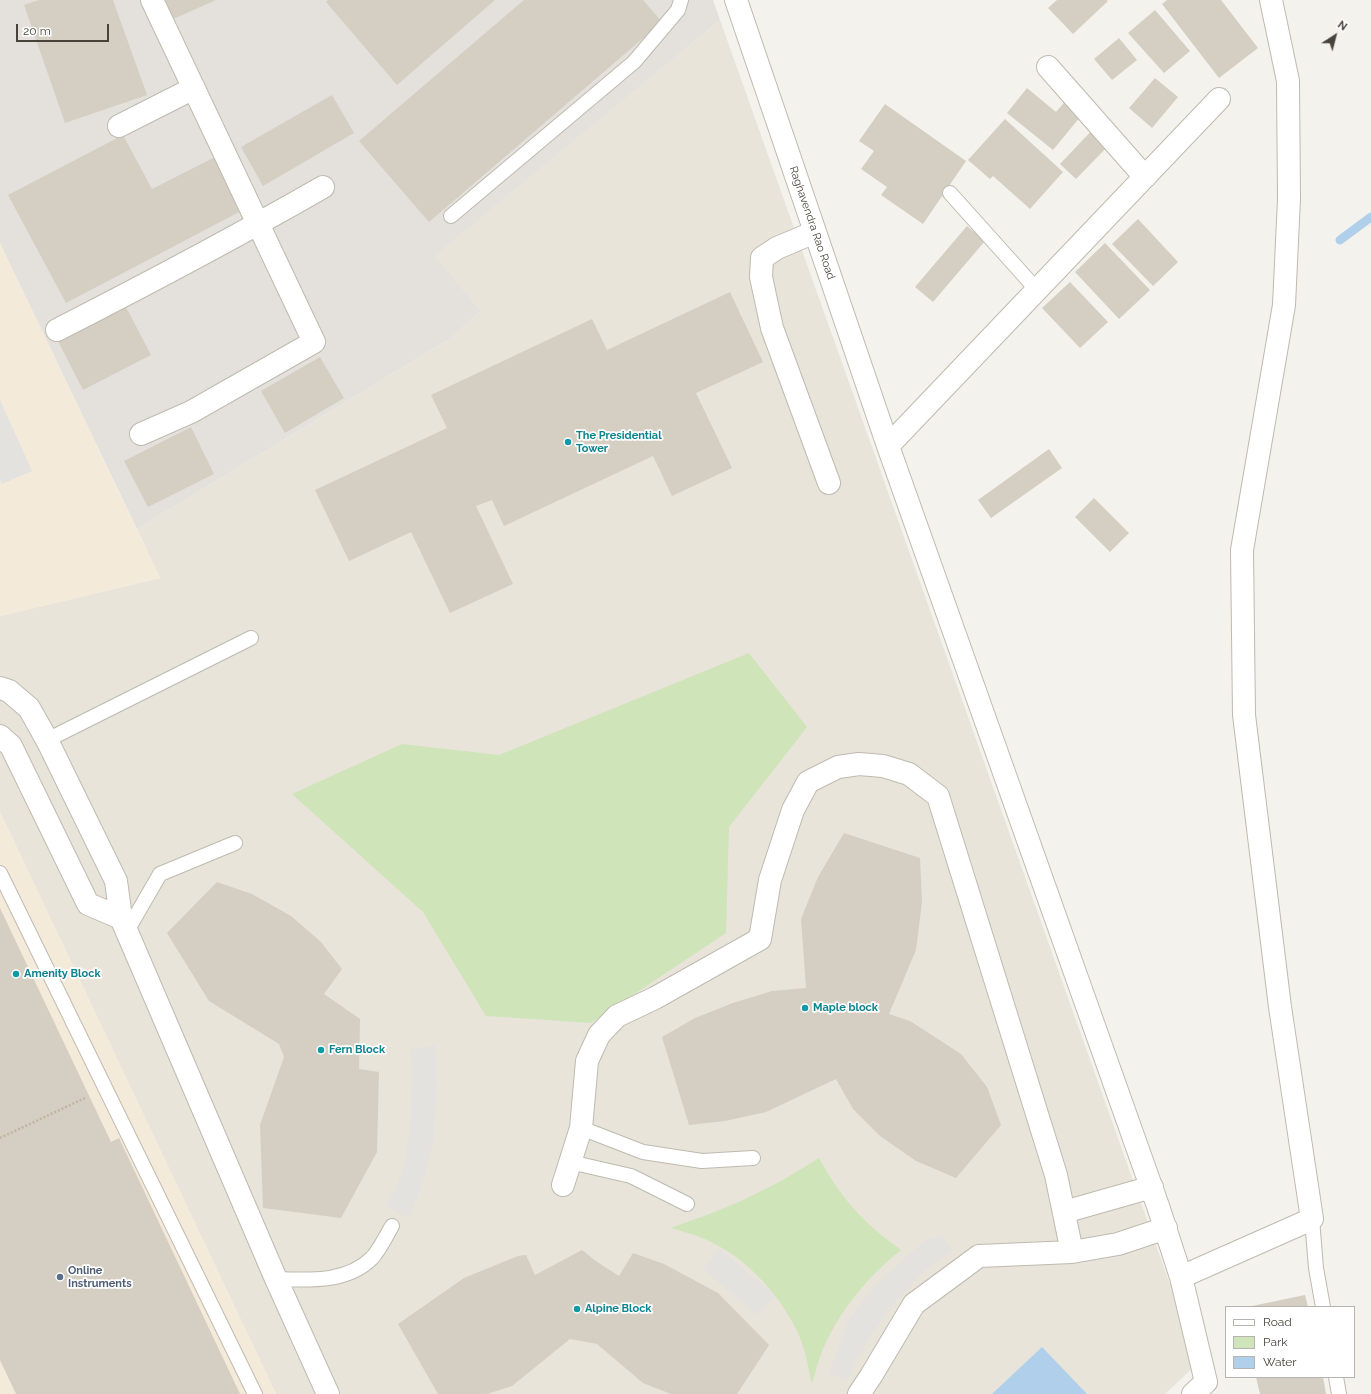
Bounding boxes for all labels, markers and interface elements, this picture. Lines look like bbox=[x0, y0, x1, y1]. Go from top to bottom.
scale bar bbox=[18, 16, 111, 42]
north arrow bbox=[1315, 16, 1355, 56]
text: N bbox=[1335, 18, 1350, 34]
text: 20 m bbox=[23, 24, 51, 38]
street label: Raghavendra Rao Road bbox=[786, 165, 838, 281]
place label: The Presidential Tower bbox=[576, 429, 662, 455]
marker: The Presidential Tower bbox=[563, 437, 573, 447]
place label: Amenity Block bbox=[24, 967, 101, 981]
marker: Amenity Block bbox=[11, 969, 21, 979]
place label: Maple block bbox=[813, 1001, 878, 1015]
marker: Maple block bbox=[800, 1003, 810, 1013]
place label: Fern Block bbox=[329, 1043, 385, 1057]
marker: Fern Block bbox=[316, 1045, 326, 1055]
place label: Online Instruments bbox=[68, 1264, 132, 1290]
marker: Online Instruments bbox=[55, 1272, 65, 1282]
place label: Alpine Block bbox=[585, 1302, 651, 1316]
marker: Alpine Block bbox=[572, 1304, 582, 1314]
legend bbox=[1225, 1306, 1355, 1378]
text: Road bbox=[1263, 1315, 1292, 1329]
text: Park bbox=[1263, 1335, 1288, 1349]
text: Water bbox=[1263, 1355, 1297, 1369]

